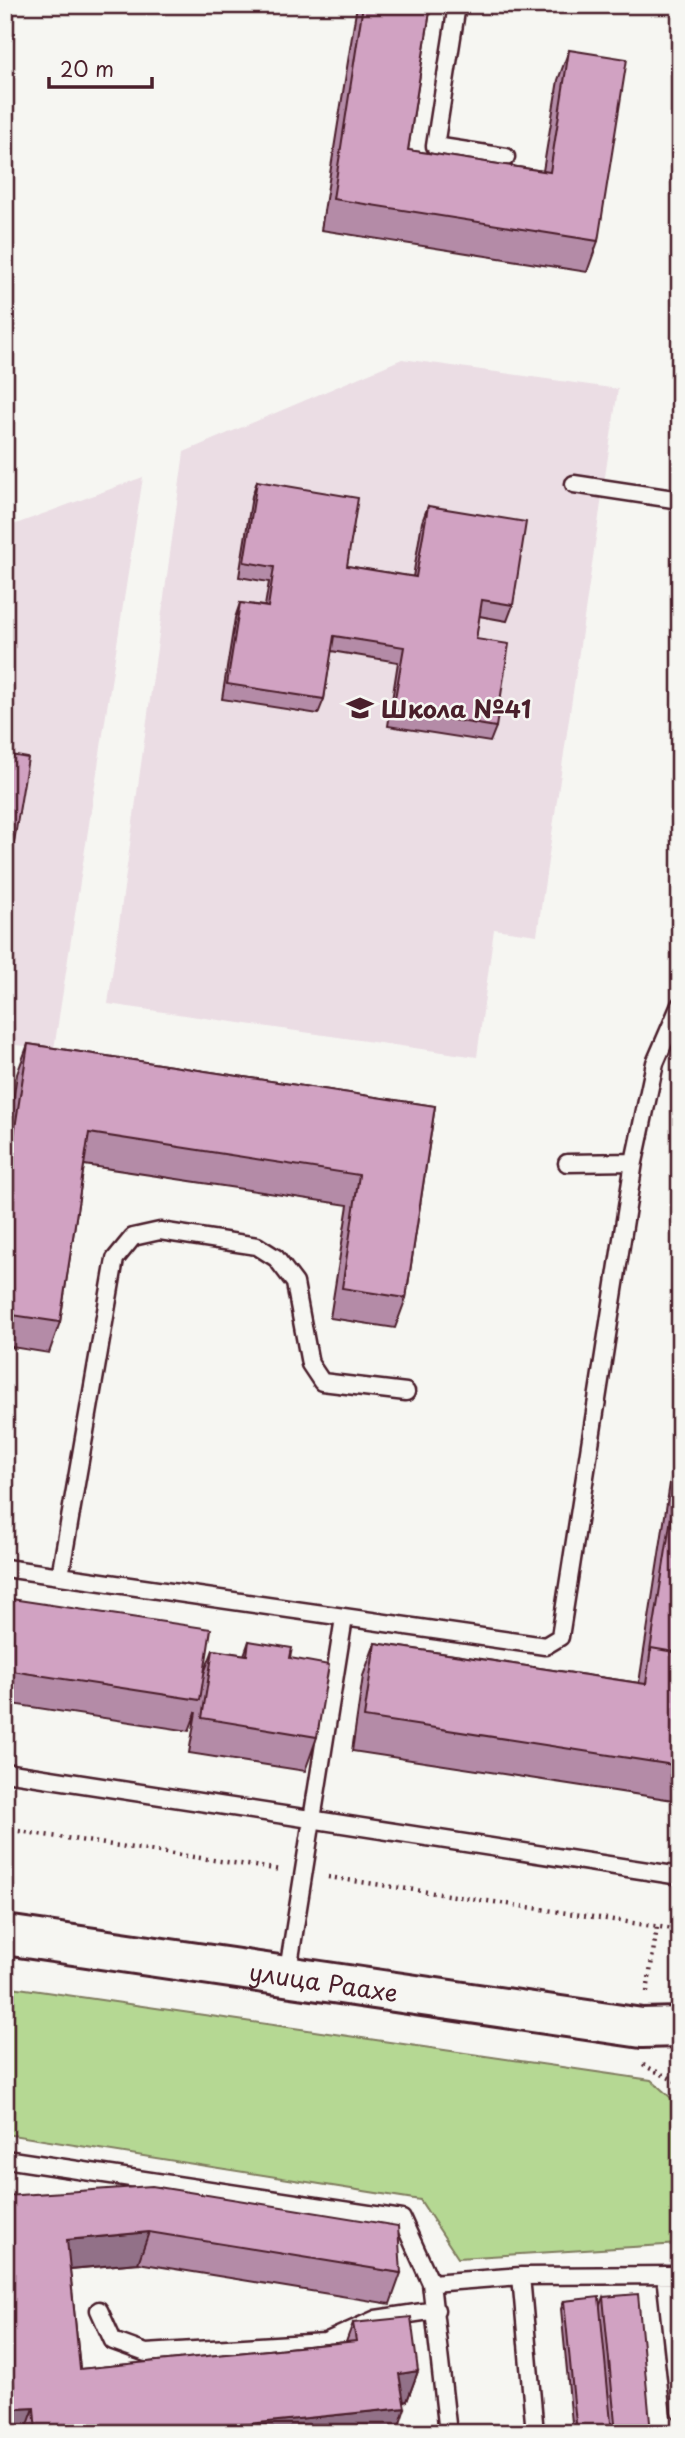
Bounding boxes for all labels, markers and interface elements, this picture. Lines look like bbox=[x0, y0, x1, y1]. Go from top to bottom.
scale bar bbox=[49, 46, 152, 90]
text: 20 m bbox=[60, 52, 114, 84]
place label: Школа №41 bbox=[381, 690, 531, 726]
school or university icon: Школа №41 bbox=[345, 693, 375, 723]
street label: улица Раахе bbox=[247, 1953, 400, 2010]

